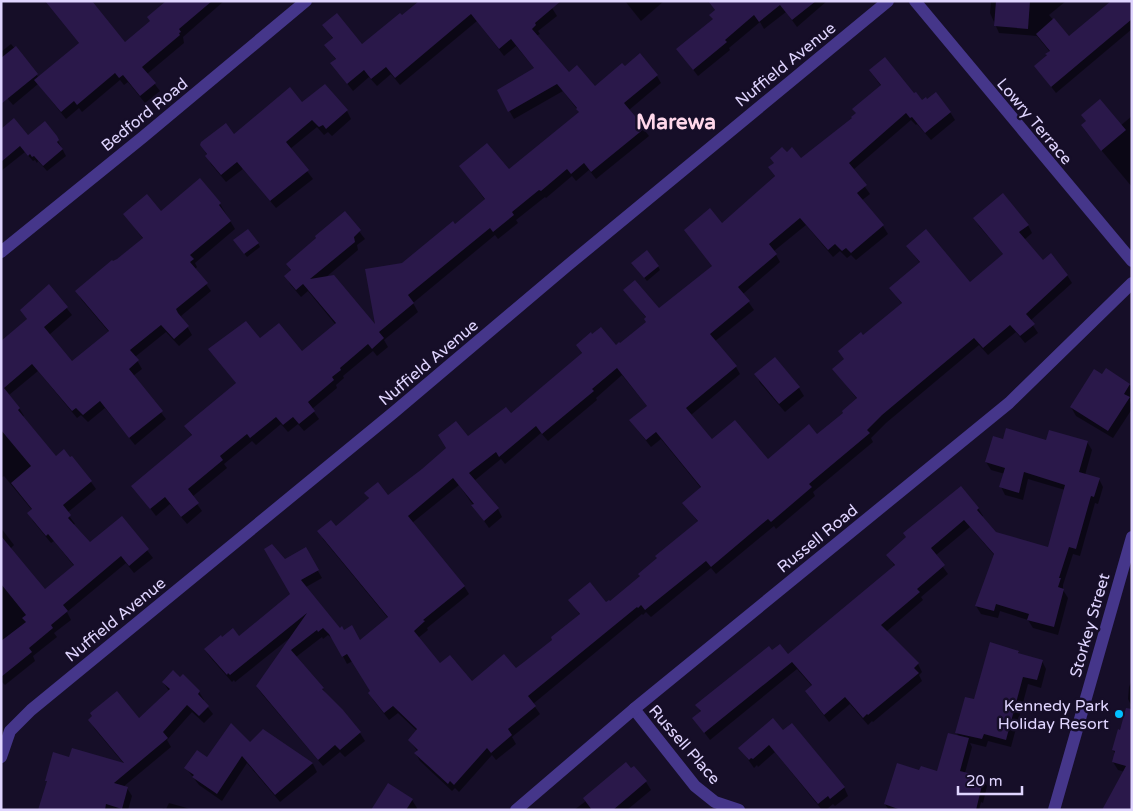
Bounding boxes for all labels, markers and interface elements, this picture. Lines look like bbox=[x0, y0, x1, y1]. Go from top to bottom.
street label: Nuffield Avenue bbox=[731, 18, 840, 111]
street label: Bedford Road bbox=[97, 74, 192, 156]
street label: Lowry Terrace bbox=[992, 74, 1076, 169]
district label: Marewa bbox=[636, 110, 716, 135]
street label: Nuffield Avenue bbox=[375, 315, 482, 410]
street label: Russell Road bbox=[773, 500, 862, 577]
street label: Storkey Street bbox=[1066, 571, 1114, 680]
street label: Nuffield Avenue bbox=[61, 573, 170, 666]
place label: Kennedy Park Holiday Resort bbox=[998, 696, 1109, 734]
street label: Russell Place bbox=[644, 701, 724, 789]
marker: Kennedy Park Holiday Resort bbox=[1113, 708, 1125, 720]
scale bar bbox=[958, 764, 1022, 796]
text: 20 m bbox=[966, 772, 1003, 790]

